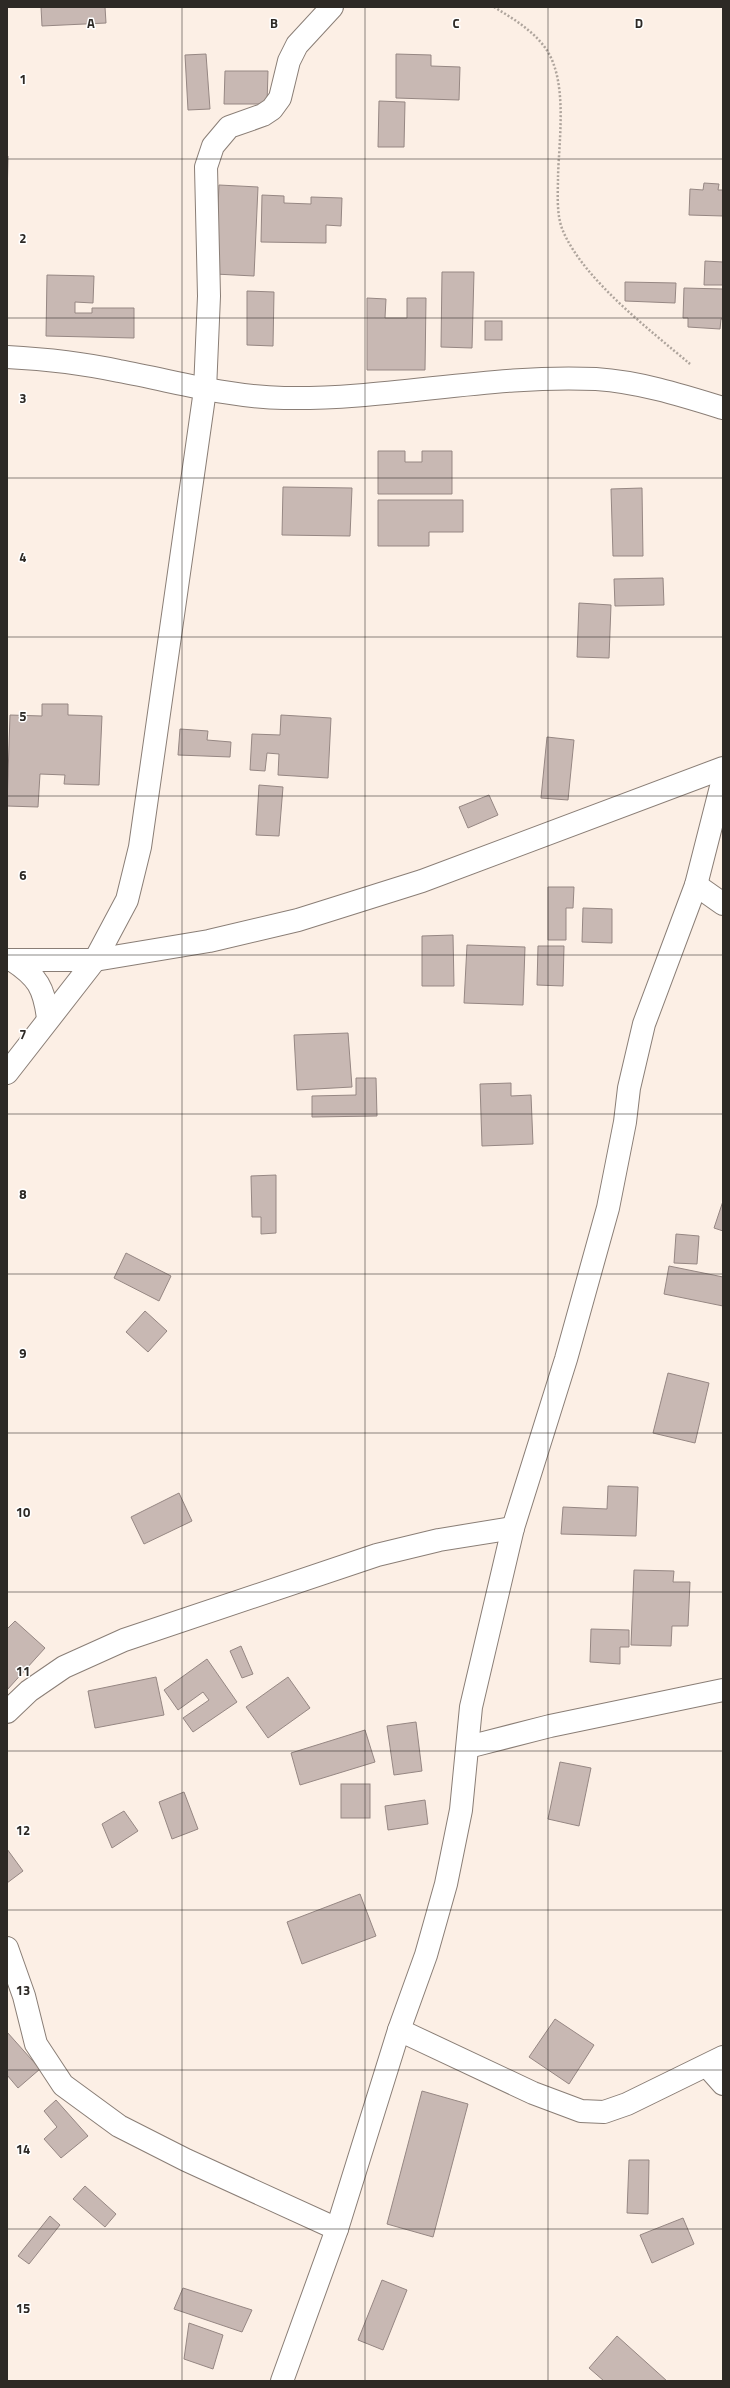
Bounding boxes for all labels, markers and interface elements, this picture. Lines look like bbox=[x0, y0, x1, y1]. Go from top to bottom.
text: A bbox=[87, 13, 95, 33]
text: B bbox=[270, 13, 278, 33]
text: C bbox=[452, 13, 460, 33]
text: D bbox=[635, 13, 643, 33]
text: 1 bbox=[19, 69, 27, 89]
text: 2 bbox=[19, 228, 27, 248]
text: 3 bbox=[19, 388, 27, 408]
text: 4 bbox=[19, 547, 27, 567]
text: 5 bbox=[19, 706, 27, 726]
text: 6 bbox=[19, 865, 27, 885]
text: 7 bbox=[19, 1024, 27, 1044]
text: 8 bbox=[19, 1184, 27, 1204]
text: 9 bbox=[19, 1343, 27, 1363]
text: 10 bbox=[16, 1502, 30, 1522]
text: 11 bbox=[16, 1661, 30, 1681]
text: 12 bbox=[16, 1820, 30, 1840]
text: 13 bbox=[16, 1980, 30, 2000]
text: 14 bbox=[16, 2139, 30, 2159]
text: 15 bbox=[16, 2298, 30, 2318]

